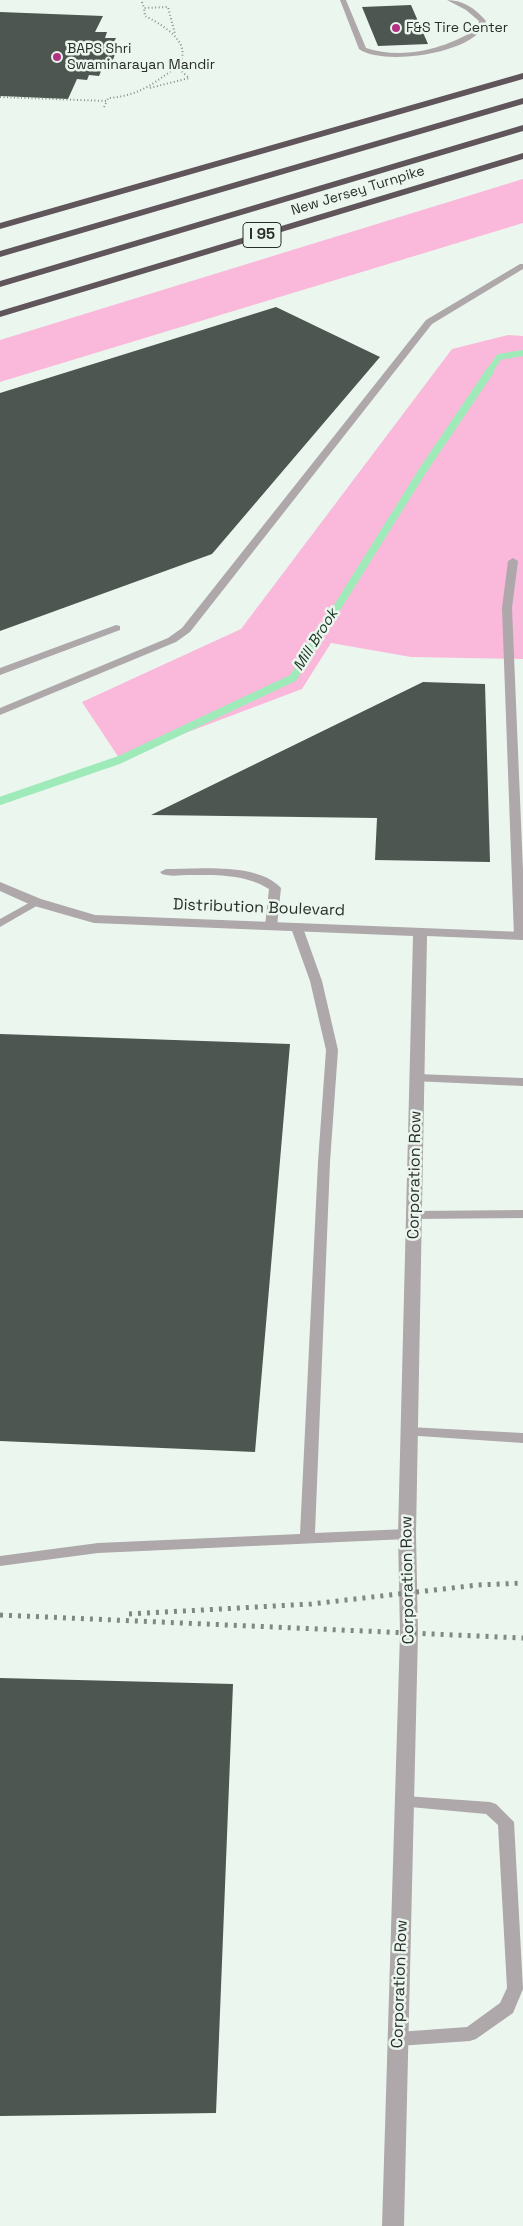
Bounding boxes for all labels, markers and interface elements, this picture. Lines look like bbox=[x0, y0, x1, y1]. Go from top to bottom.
place label: F&S Tire Center bbox=[406, 20, 508, 36]
marker: F&S Tire Center bbox=[390, 22, 402, 34]
place label: BAPS Shri Swaminarayan Mandir bbox=[67, 41, 215, 74]
marker: BAPS Shri Swaminarayan Mandir bbox=[51, 51, 63, 63]
street label: New Jersey Turnpike bbox=[289, 163, 427, 219]
road number: I 95 bbox=[243, 222, 281, 248]
water label: Mill Brook bbox=[290, 606, 342, 674]
street label: Distribution Boulevard bbox=[173, 895, 345, 921]
street label: Corporation Row bbox=[404, 1111, 426, 1239]
street label: Corporation Row bbox=[397, 1516, 419, 1644]
street label: Corporation Row bbox=[388, 1919, 412, 2049]

